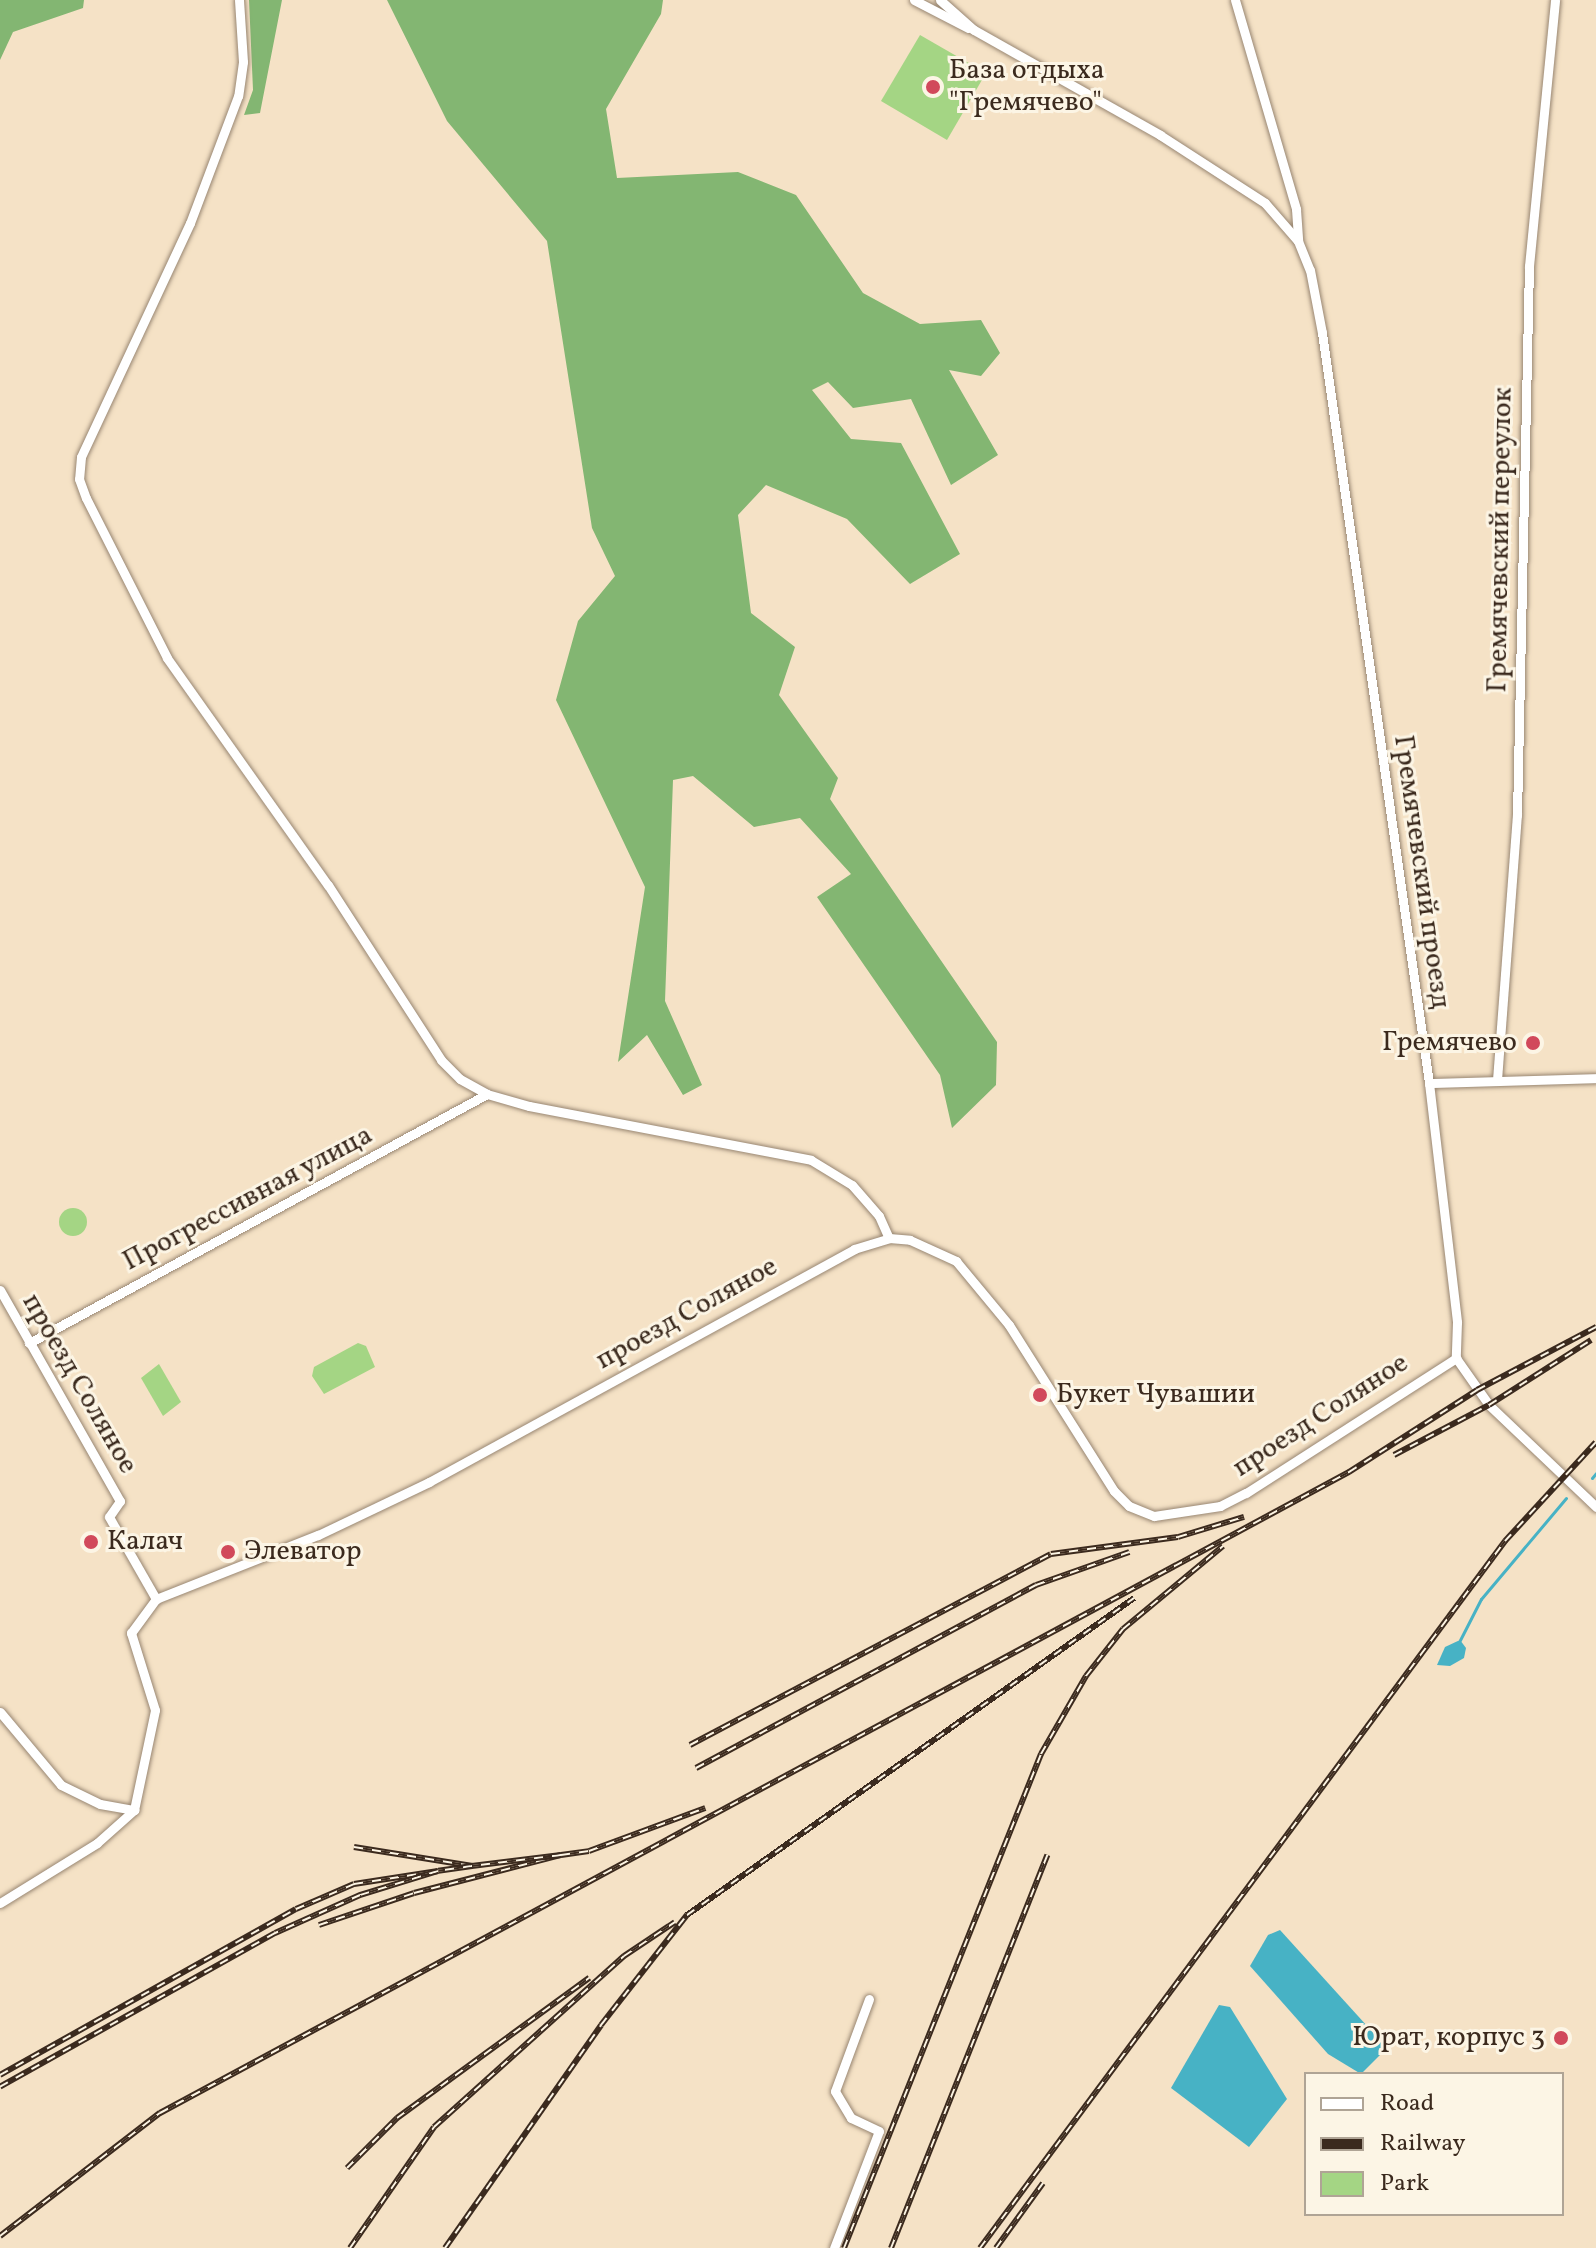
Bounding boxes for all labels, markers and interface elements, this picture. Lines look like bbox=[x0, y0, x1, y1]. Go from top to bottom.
place label: База отдыха "Гремячево" bbox=[949, 54, 1105, 120]
marker: База отдыха "Гремячево" bbox=[924, 78, 942, 96]
street label: Гремячевский переулок bbox=[1482, 387, 1520, 693]
street label: Гремячевский проезд bbox=[1385, 733, 1457, 1011]
place label: Гремячево bbox=[1382, 1026, 1517, 1060]
marker: Гремячево bbox=[1524, 1034, 1542, 1052]
street label: Прогрессивная улица bbox=[117, 1119, 379, 1279]
street label: проезд Соляное bbox=[590, 1250, 784, 1378]
street label: проезд Соляное bbox=[14, 1288, 144, 1480]
street label: проезд Соляное bbox=[1227, 1347, 1415, 1485]
place label: Букет Чувашии bbox=[1056, 1378, 1255, 1412]
marker: Букет Чувашии bbox=[1031, 1386, 1049, 1404]
place label: Калач bbox=[107, 1525, 183, 1559]
marker: Калач bbox=[82, 1533, 100, 1551]
place label: Элеватор bbox=[244, 1535, 362, 1569]
marker: Элеватор bbox=[219, 1543, 237, 1561]
place label: Юрат, корпус 3 bbox=[1352, 2021, 1545, 2055]
marker: Юрат, корпус 3 bbox=[1552, 2029, 1570, 2047]
legend bbox=[1304, 2072, 1564, 2216]
text: Road bbox=[1380, 2087, 1434, 2121]
text: Railway bbox=[1380, 2127, 1466, 2161]
text: Park bbox=[1380, 2167, 1429, 2201]

